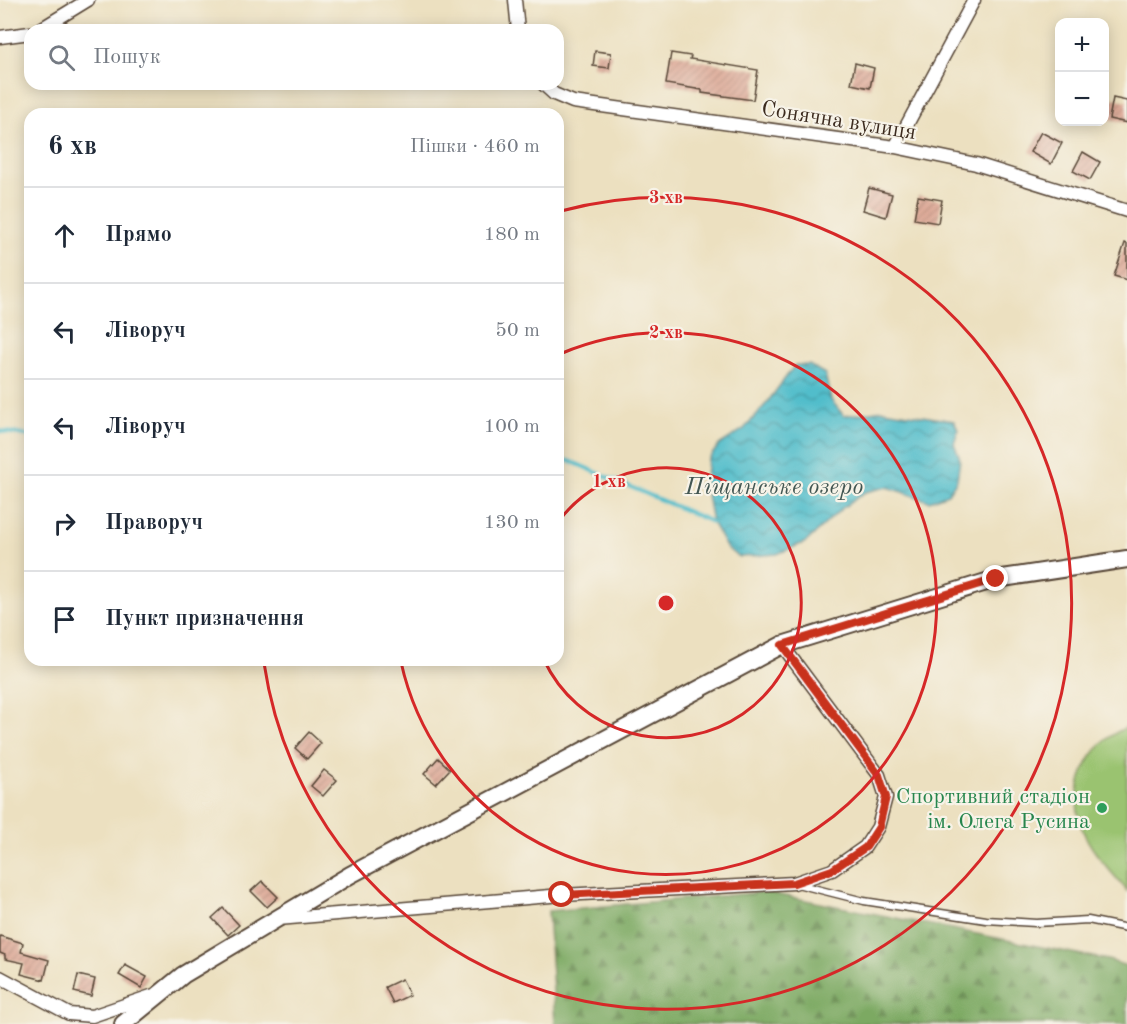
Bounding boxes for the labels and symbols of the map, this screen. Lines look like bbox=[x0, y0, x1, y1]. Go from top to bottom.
street label: Сонячна вулиця bbox=[760, 98, 918, 144]
text: 3 хв bbox=[649, 189, 683, 207]
text: 2 хв bbox=[649, 324, 683, 342]
text: 1 хв bbox=[592, 473, 626, 491]
water label: Піщанське озеро bbox=[684, 476, 863, 500]
route end bbox=[982, 565, 1008, 591]
centre of rings bbox=[656, 593, 676, 613]
place label: Спортивний стадіон ім. Олега Русина bbox=[896, 786, 1090, 833]
marker: Спортивний стадіон ім. Олега Русина bbox=[1095, 801, 1109, 815]
route start bbox=[548, 881, 574, 907]

